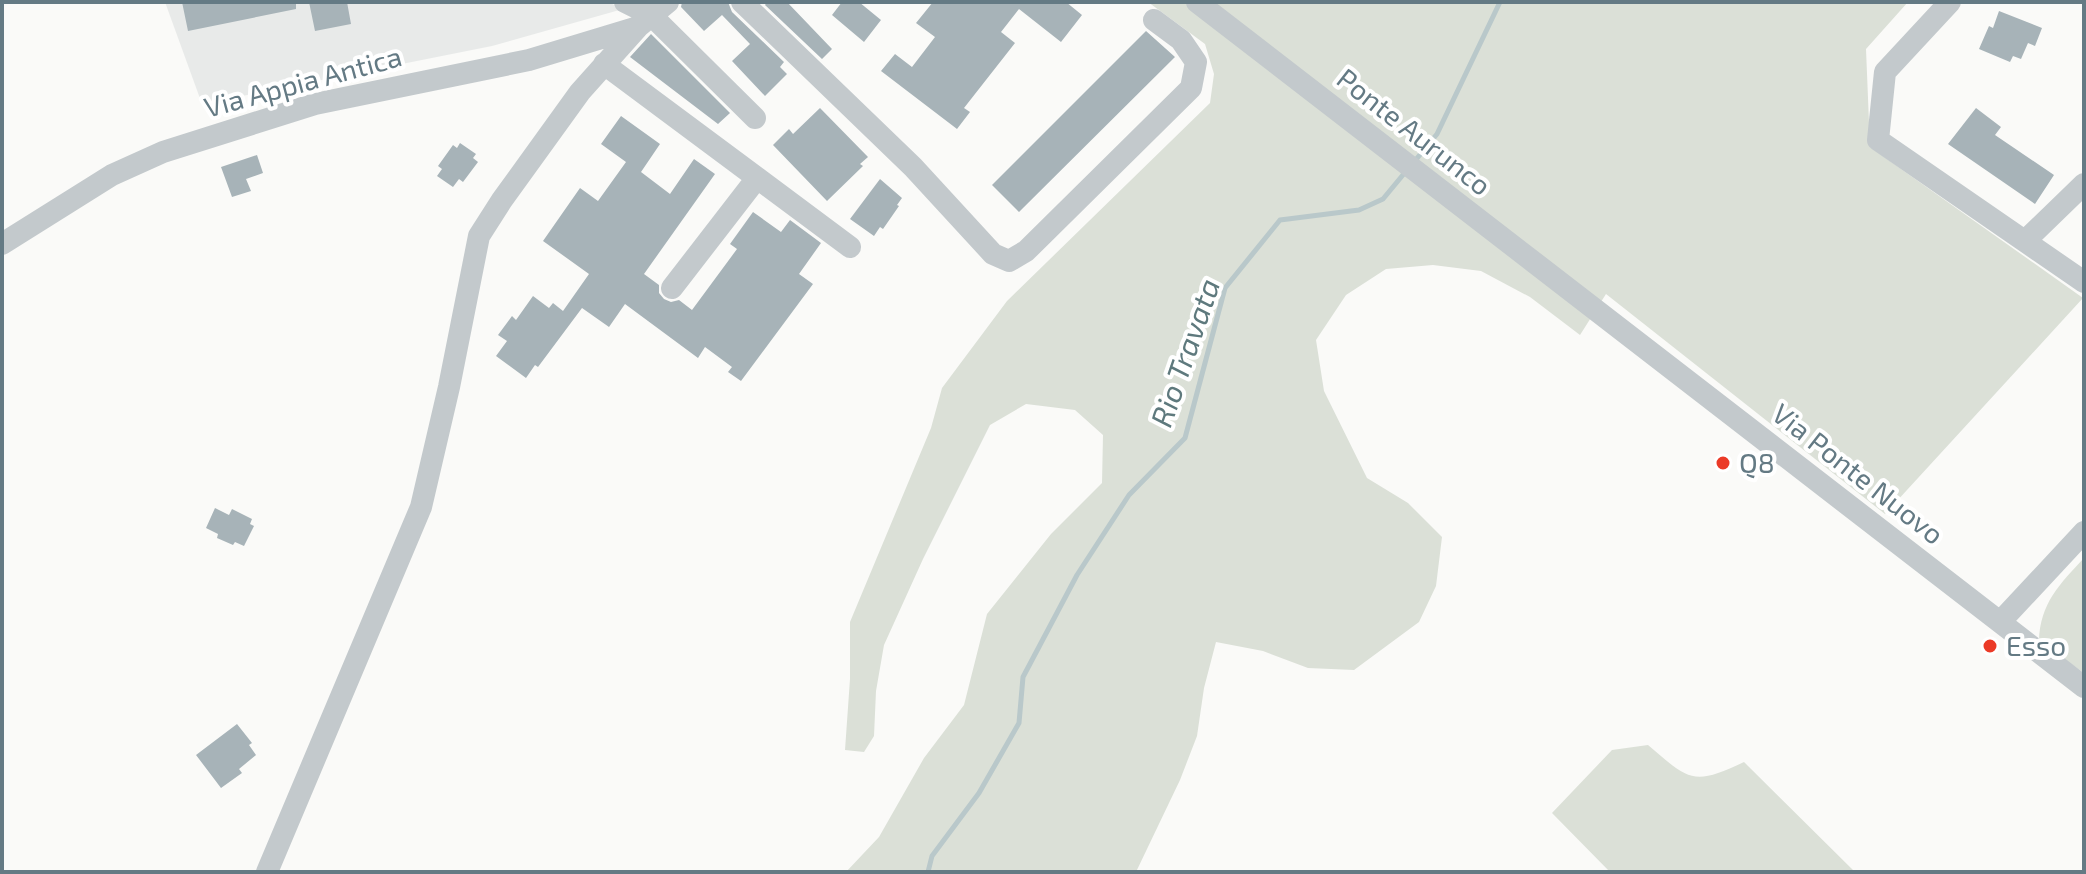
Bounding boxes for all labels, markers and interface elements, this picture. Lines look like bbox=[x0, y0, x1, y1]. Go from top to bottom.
street label: Via Appia Antica bbox=[200, 38, 405, 124]
street label: Ponte Aurunco bbox=[1331, 61, 1498, 202]
water label: Rio Travata bbox=[1142, 274, 1226, 431]
street label: Via Ponte Nuovo bbox=[1766, 396, 1951, 551]
place label: Q8 bbox=[1739, 445, 1775, 479]
marker: Q8 bbox=[1714, 454, 1732, 472]
place label: Esso bbox=[2006, 628, 2066, 662]
marker: Esso bbox=[1981, 637, 1999, 655]

